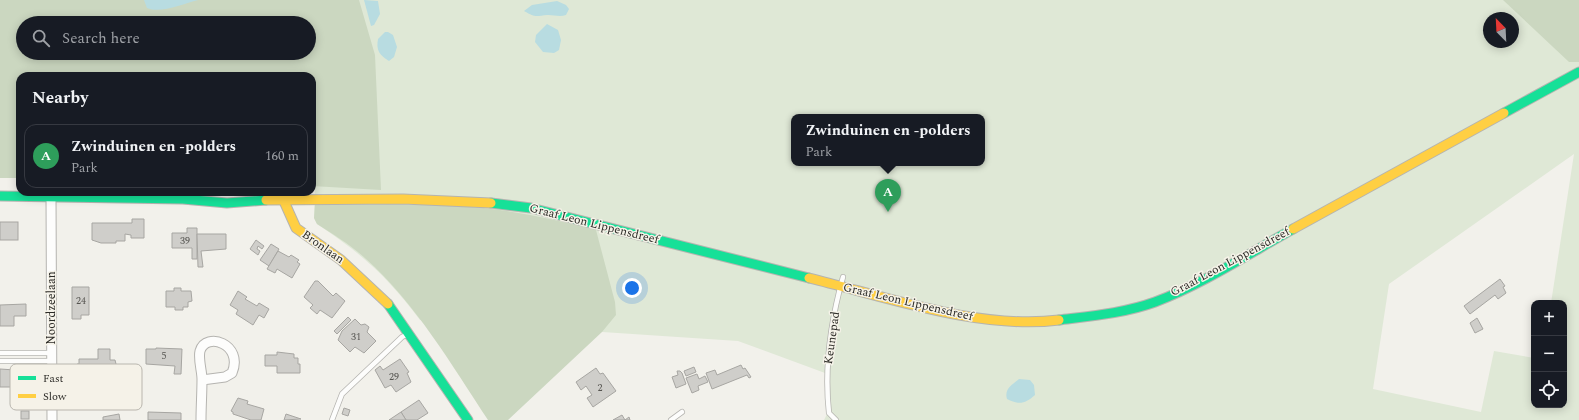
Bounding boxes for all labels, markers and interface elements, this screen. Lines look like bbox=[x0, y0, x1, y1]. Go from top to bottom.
north arrow bbox=[1483, 12, 1519, 48]
search box bbox=[16, 16, 316, 60]
icon: search bbox=[30, 27, 52, 49]
text: Search here bbox=[62, 27, 140, 50]
text: Nearby bbox=[32, 85, 88, 111]
popup bbox=[791, 114, 985, 166]
text: Zwinduinen en -polders bbox=[805, 119, 971, 142]
text: Zwinduinen en -polders bbox=[71, 135, 236, 158]
text: Park bbox=[805, 142, 832, 162]
text: A bbox=[41, 146, 51, 166]
text: 160 m bbox=[265, 146, 299, 166]
text: Park bbox=[71, 158, 98, 178]
pin: A bbox=[875, 179, 901, 212]
street label: Graaf Leon Lippensdreef bbox=[527, 199, 662, 250]
street label: Graaf Leon Lippensdreef bbox=[1167, 222, 1294, 302]
street label: Bronlaan bbox=[298, 225, 348, 269]
house number: 39 bbox=[180, 233, 190, 249]
street label: Noordzeelaan bbox=[42, 271, 61, 345]
your location bbox=[622, 278, 642, 298]
street label: Graaf Leon Lippensdreef bbox=[841, 278, 976, 326]
house number: 24 bbox=[76, 293, 86, 309]
map controls bbox=[1531, 300, 1567, 408]
button: + bbox=[1531, 300, 1567, 336]
street label: Keunepad bbox=[819, 310, 845, 366]
house number: 31 bbox=[351, 329, 361, 345]
button: − bbox=[1531, 336, 1567, 372]
house number: 5 bbox=[162, 348, 167, 364]
legend bbox=[10, 364, 142, 410]
house number: 29 bbox=[389, 369, 399, 385]
text: Fast bbox=[43, 370, 64, 387]
button: locate bbox=[1531, 372, 1567, 408]
house number: 2 bbox=[598, 380, 603, 396]
text: Slow bbox=[43, 388, 67, 405]

